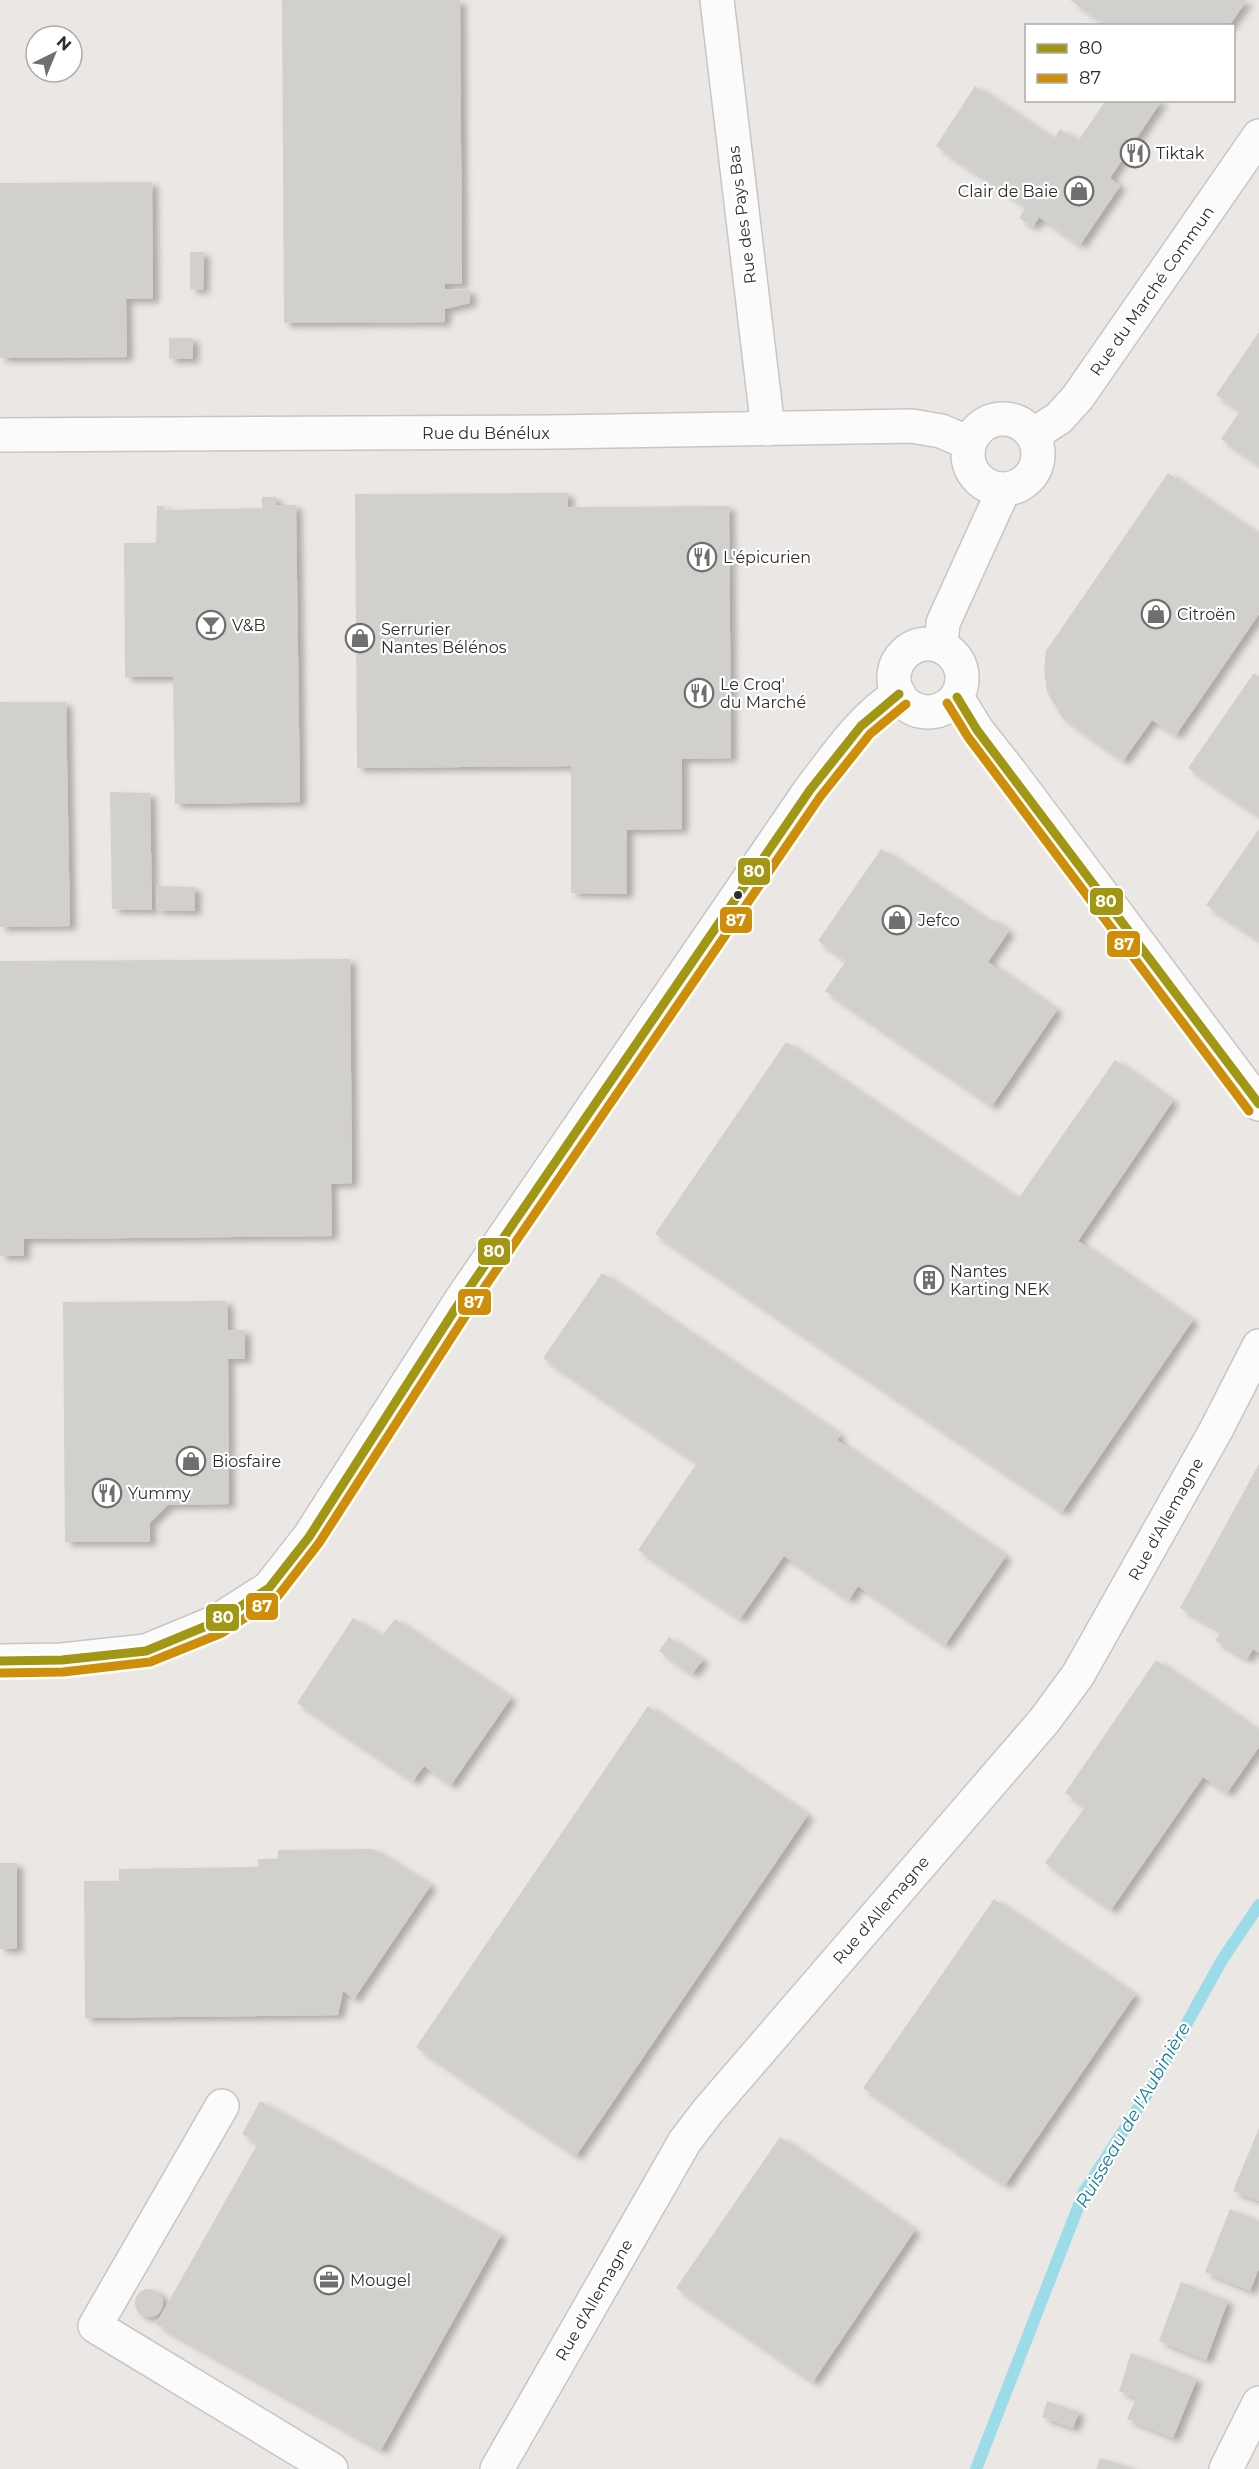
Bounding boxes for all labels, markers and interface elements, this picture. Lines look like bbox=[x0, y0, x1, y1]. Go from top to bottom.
north arrow bbox=[24, 24, 84, 84]
legend bbox=[1025, 24, 1235, 102]
text: N bbox=[53, 32, 75, 55]
text: 80 bbox=[1079, 37, 1102, 59]
text: 87 bbox=[1079, 67, 1101, 89]
restaurant icon: Tiktak bbox=[1119, 137, 1151, 169]
place label: Tiktak bbox=[1156, 144, 1205, 163]
street label: Rue des Pays Bas bbox=[724, 145, 760, 285]
shop icon: Clair de Baie bbox=[1063, 175, 1095, 207]
place label: Clair de Baie bbox=[958, 182, 1058, 201]
street label: Rue du Marché Commun bbox=[1086, 202, 1218, 380]
street label: Rue du Bénélux bbox=[422, 424, 550, 443]
restaurant icon: L'épicurien bbox=[686, 541, 718, 573]
place label: L'épicurien bbox=[723, 548, 811, 567]
shop icon: Citroën bbox=[1140, 598, 1172, 630]
place label: Citroën bbox=[1177, 605, 1236, 624]
bar icon: V&B bbox=[195, 609, 227, 641]
place label: V&B bbox=[232, 616, 266, 635]
place label: Serrurier Nantes Bélénos bbox=[381, 620, 507, 657]
shop icon: Serrurier Nantes Bélénos bbox=[344, 622, 376, 654]
place label: Le Croq' du Marché bbox=[720, 675, 806, 712]
restaurant icon: Le Croq' du Marché bbox=[683, 677, 715, 709]
line badge: 80 bbox=[737, 857, 771, 886]
text: 80 bbox=[743, 862, 765, 881]
line badge: 80 bbox=[1089, 887, 1124, 916]
unlabelled marker bbox=[732, 889, 744, 901]
text: 80 bbox=[1095, 892, 1117, 911]
shop icon: Jefco bbox=[881, 904, 913, 936]
line badge: 87 bbox=[719, 906, 753, 934]
text: 87 bbox=[726, 911, 746, 930]
place label: Jefco bbox=[917, 911, 960, 930]
line badge: 87 bbox=[1106, 930, 1141, 958]
text: 87 bbox=[1114, 935, 1134, 954]
line badge: 80 bbox=[477, 1237, 511, 1266]
text: 80 bbox=[483, 1242, 505, 1261]
place label: Nantes Karting NEK bbox=[950, 1262, 1050, 1299]
building icon: Nantes Karting NEK bbox=[913, 1264, 945, 1296]
line badge: 87 bbox=[457, 1288, 492, 1316]
text: 87 bbox=[464, 1293, 484, 1312]
shop icon: Biosfaire bbox=[175, 1445, 207, 1477]
place label: Biosfaire bbox=[212, 1452, 281, 1471]
street label: Rue d'Allemagne bbox=[1124, 1454, 1208, 1584]
restaurant icon: Yummy bbox=[91, 1477, 123, 1509]
place label: Yummy bbox=[128, 1484, 191, 1503]
line badge: 87 bbox=[245, 1592, 279, 1621]
text: 87 bbox=[252, 1597, 272, 1616]
line badge: 80 bbox=[205, 1603, 240, 1632]
text: 80 bbox=[212, 1608, 234, 1627]
street label: Rue d'Allemagne bbox=[829, 1852, 933, 1968]
water label: Ruisseau de l'Aubinière bbox=[1071, 2018, 1195, 2212]
street label: Rue d'Allemagne bbox=[551, 2236, 637, 2364]
office icon: Mougel bbox=[313, 2264, 345, 2296]
place label: Mougel bbox=[350, 2271, 411, 2290]

